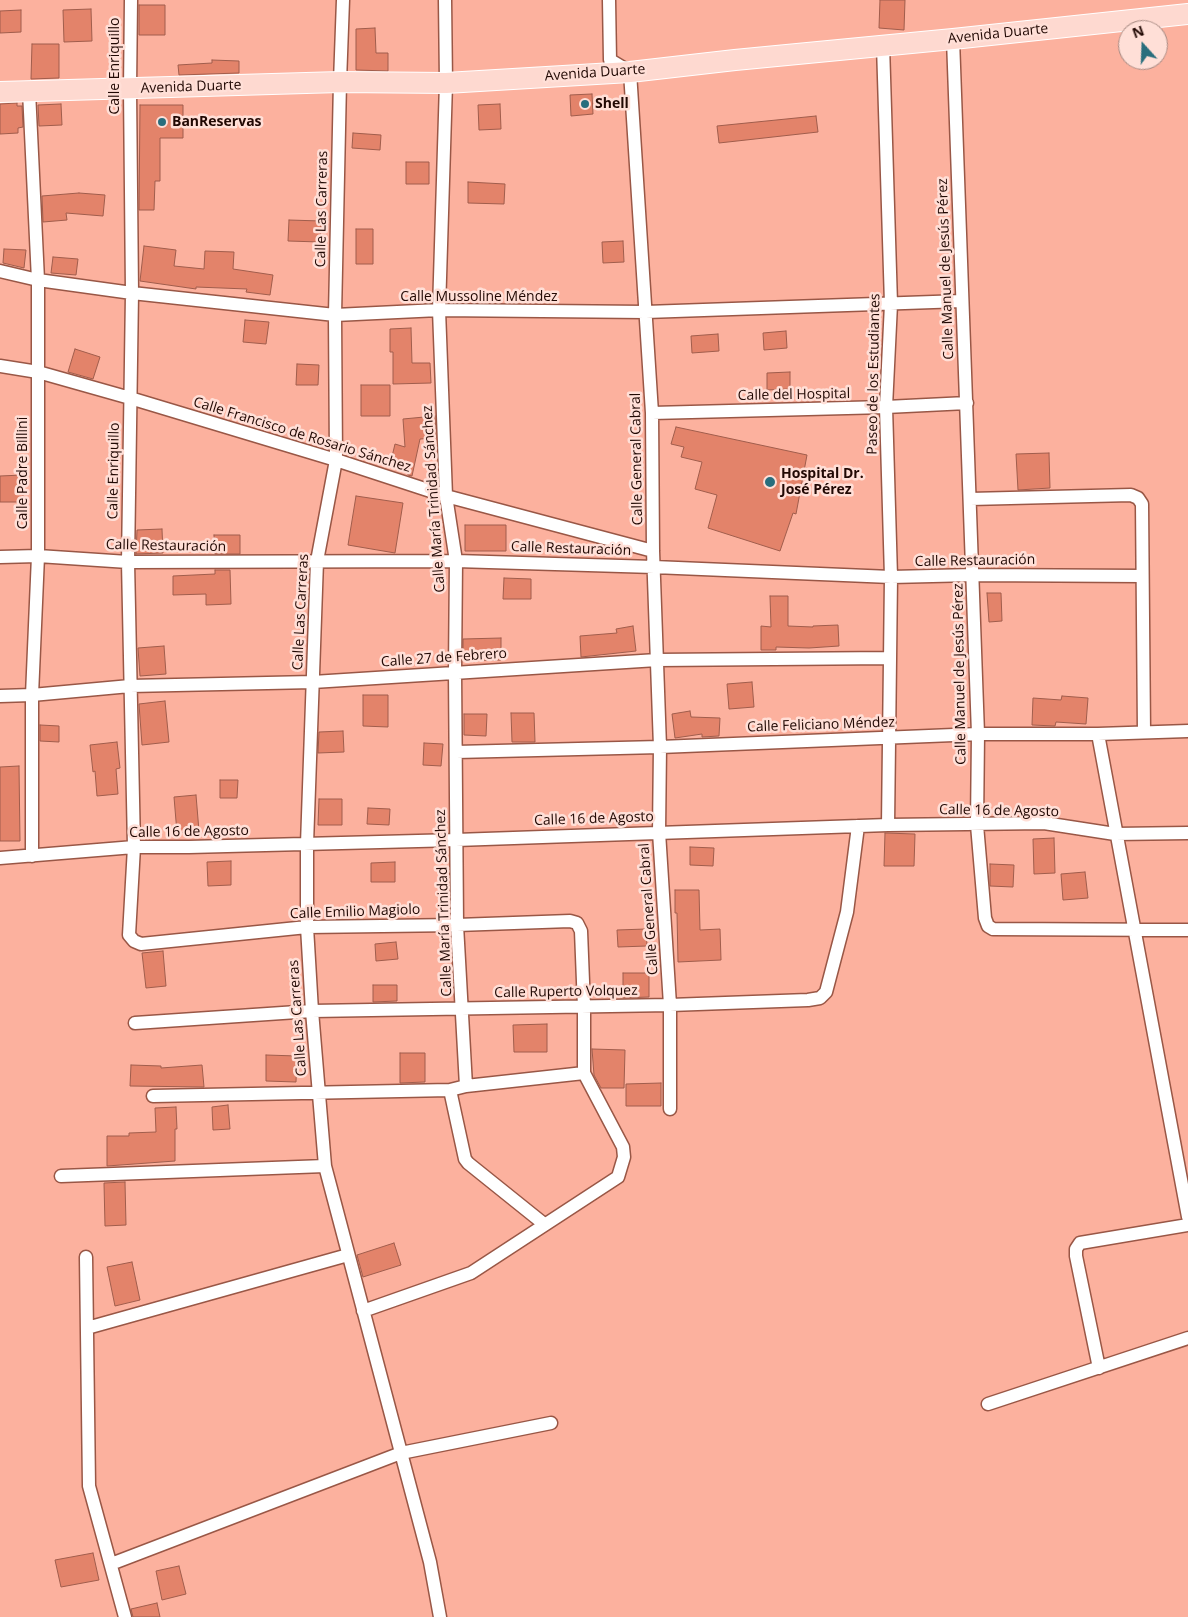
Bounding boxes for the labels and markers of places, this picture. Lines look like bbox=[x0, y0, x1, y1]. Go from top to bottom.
place label: Shell bbox=[595, 96, 629, 112]
marker: Shell bbox=[579, 98, 591, 110]
place label: BanReservas bbox=[172, 114, 262, 130]
marker: BanReservas bbox=[156, 116, 168, 128]
place label: Hospital Dr. José Pérez bbox=[781, 466, 864, 498]
marker: Hospital Dr. José Pérez bbox=[763, 475, 777, 489]

